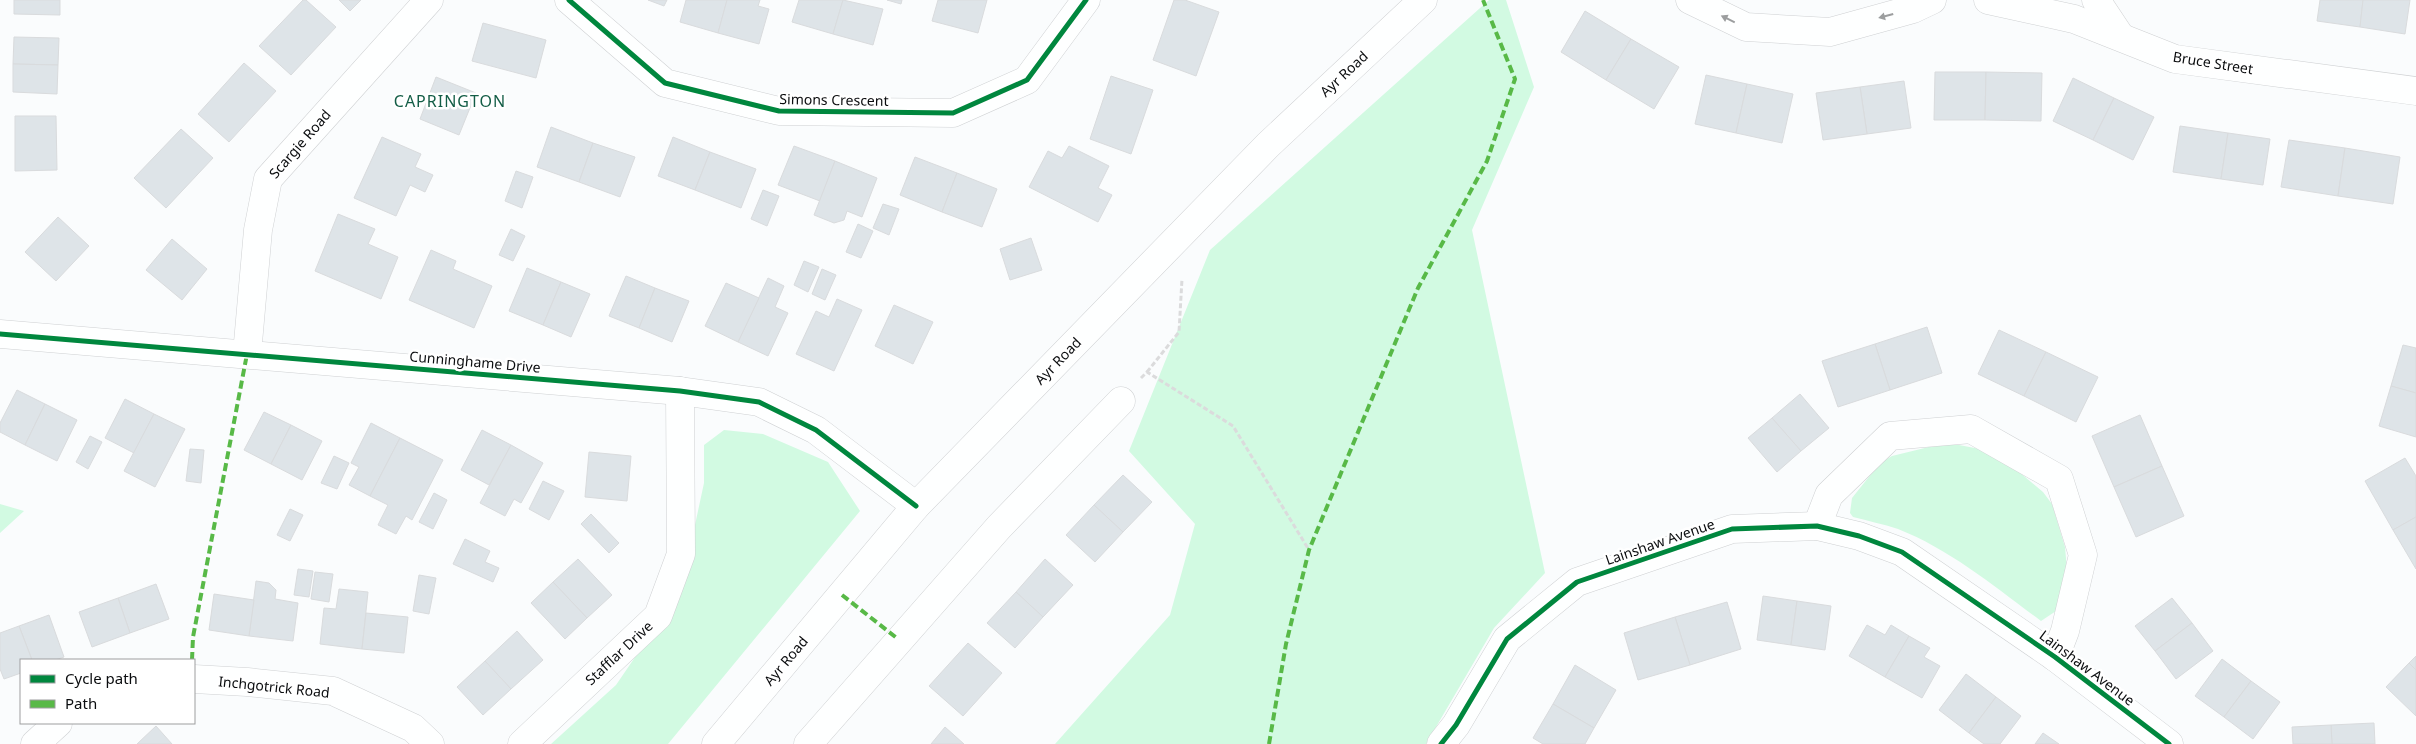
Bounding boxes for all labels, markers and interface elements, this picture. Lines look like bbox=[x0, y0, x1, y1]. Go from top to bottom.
one-way arrow bbox=[1879, 13, 1894, 21]
one-way arrow bbox=[1721, 14, 1735, 22]
street label: Ayr Road bbox=[1316, 47, 1372, 101]
street label: Bruce Street bbox=[2172, 47, 2255, 78]
street label: Simons Crescent bbox=[779, 89, 889, 110]
district label: CAPRINGTON bbox=[394, 90, 506, 112]
street label: Scargie Road bbox=[264, 105, 335, 182]
street label: Ayr Road bbox=[1030, 333, 1085, 389]
street label: Cunninghame Drive bbox=[409, 346, 541, 377]
street label: Lainshaw Avenue bbox=[1603, 514, 1717, 569]
street label: Stafflar Drive bbox=[581, 616, 657, 689]
street label: Lainshaw Avenue bbox=[2036, 626, 2139, 710]
street label: Ayr Road bbox=[759, 632, 812, 689]
legend bbox=[20, 659, 195, 724]
text: Cycle path bbox=[65, 668, 138, 688]
street label: Inchgotrick Road bbox=[217, 671, 331, 702]
text: Path bbox=[65, 693, 97, 713]

